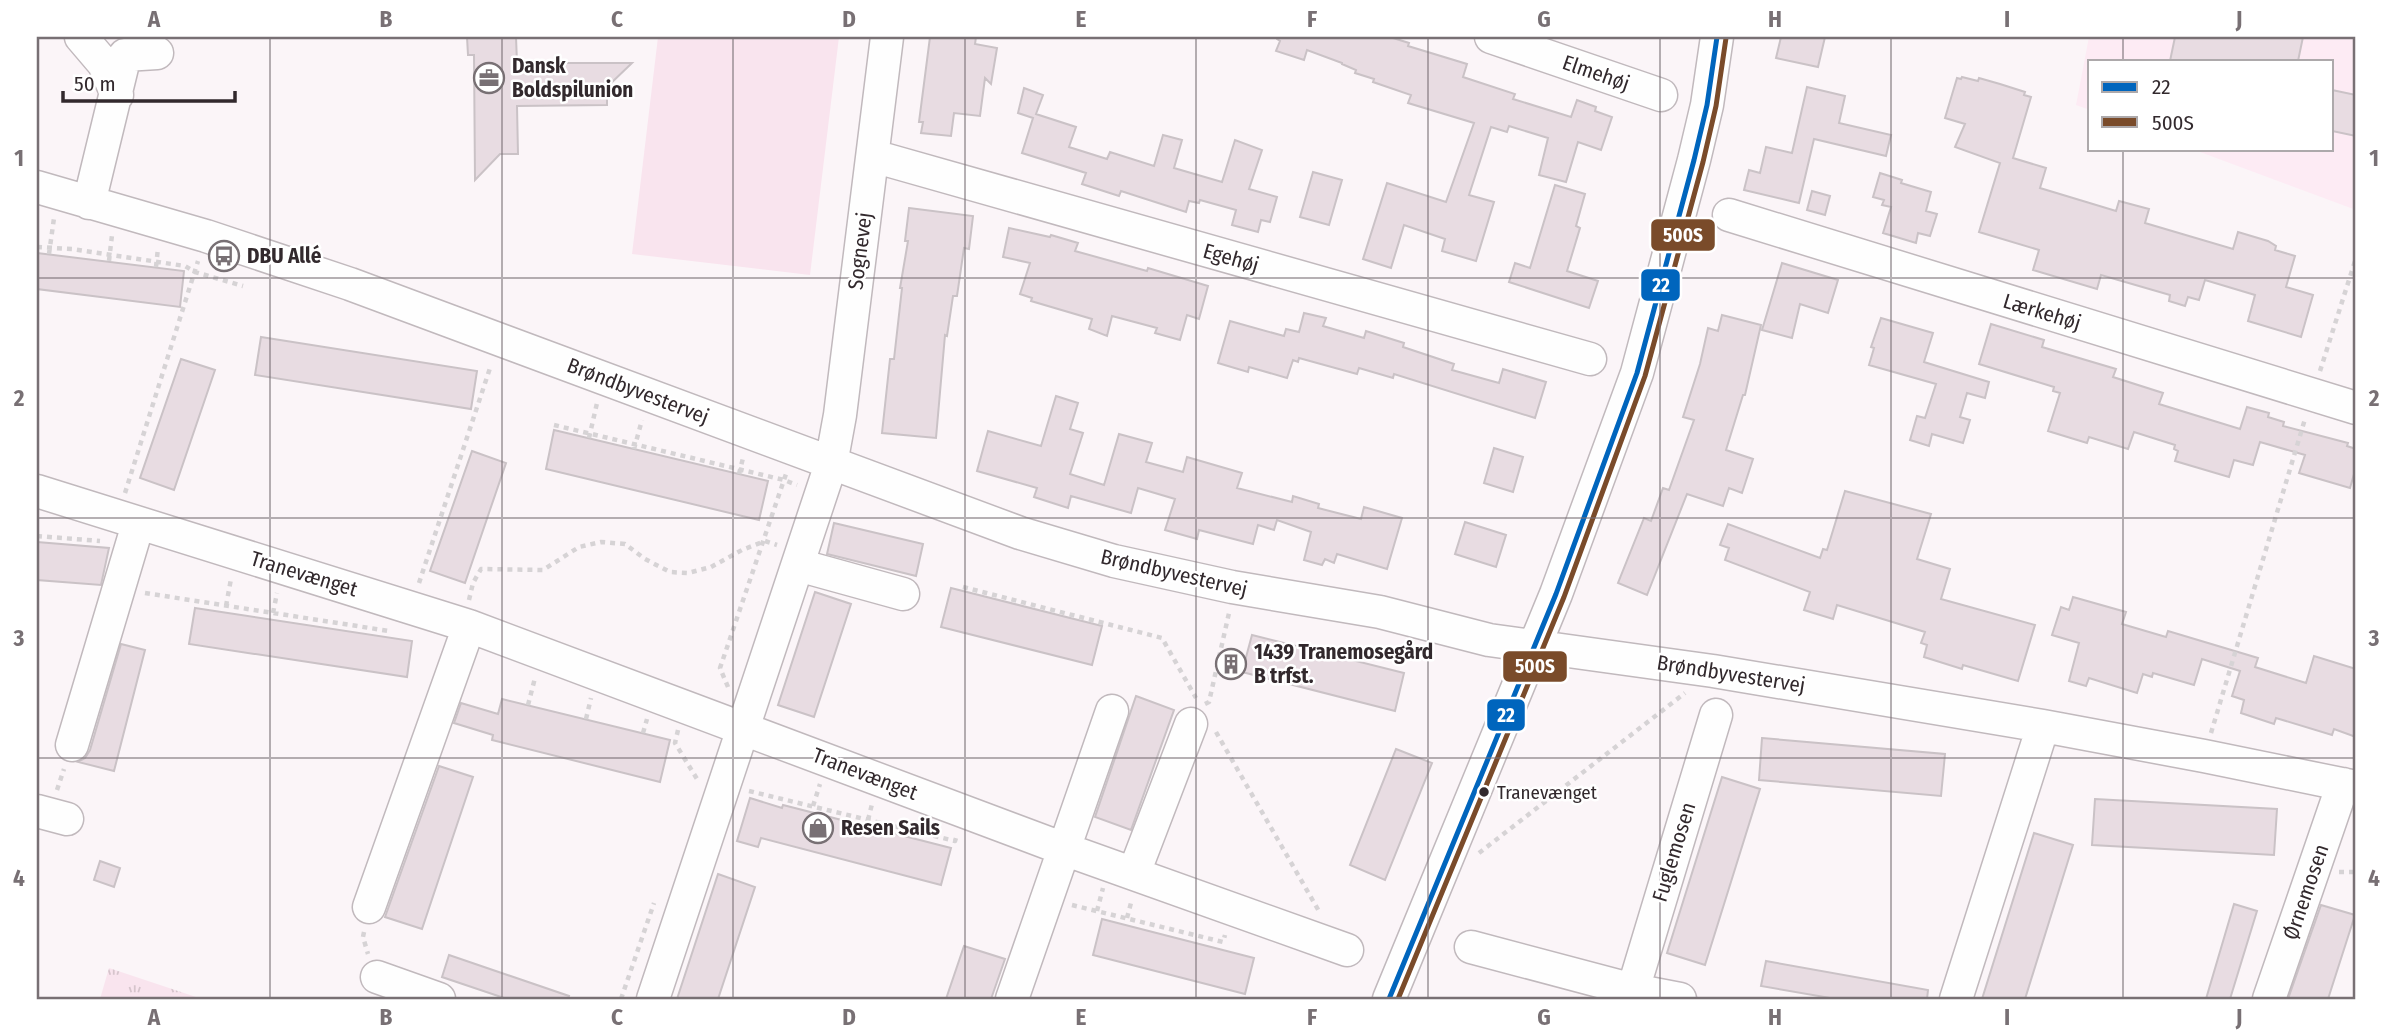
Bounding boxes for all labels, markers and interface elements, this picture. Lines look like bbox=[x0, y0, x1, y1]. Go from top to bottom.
text: A bbox=[147, 5, 161, 33]
text: B bbox=[380, 5, 393, 33]
text: C bbox=[611, 5, 623, 33]
text: D bbox=[842, 5, 856, 33]
text: E bbox=[1076, 5, 1087, 33]
text: F bbox=[1307, 5, 1317, 33]
text: G bbox=[1537, 5, 1551, 33]
text: H bbox=[1768, 5, 1782, 33]
text: I bbox=[2004, 5, 2010, 33]
text: J bbox=[2235, 5, 2242, 33]
street label: Elmehøj bbox=[1559, 49, 1633, 97]
place label: Dansk Boldspilunion bbox=[512, 53, 633, 103]
scale bar bbox=[63, 60, 234, 104]
legend bbox=[2088, 60, 2334, 150]
office icon: Dansk Boldspilunion bbox=[472, 61, 506, 95]
text: 50 m bbox=[74, 71, 116, 97]
text: 22 bbox=[2152, 74, 2171, 100]
text: 500S bbox=[2152, 110, 2194, 136]
text: 1 bbox=[14, 144, 24, 172]
text: 1 bbox=[2369, 144, 2379, 172]
street label: Sognevej bbox=[842, 211, 878, 291]
line badge: 500S bbox=[1650, 218, 1716, 252]
text: 500S bbox=[1663, 224, 1703, 247]
street label: Egehøj bbox=[1200, 238, 1262, 278]
bus stop icon: DBU Allé bbox=[207, 239, 241, 273]
place label: DBU Allé bbox=[247, 243, 322, 269]
line badge: 22 bbox=[1640, 268, 1681, 302]
text: 22 bbox=[1651, 274, 1670, 297]
street label: Lærkehøj bbox=[2000, 288, 2084, 336]
street label: Brøndbyvestervej bbox=[563, 352, 713, 430]
text: 2 bbox=[13, 384, 25, 412]
text: 2 bbox=[2368, 384, 2380, 412]
street label: Brøndbyvestervej bbox=[1098, 543, 1250, 603]
street label: Tranevænget bbox=[247, 545, 361, 603]
text: 3 bbox=[13, 624, 25, 652]
text: 3 bbox=[2368, 624, 2380, 652]
place label: 1439 Tranemosegård B trfst. bbox=[1254, 639, 1433, 689]
building icon: 1439 Tranemosegård B trfst. bbox=[1214, 647, 1248, 681]
street label: Brøndbyvestervej bbox=[1655, 649, 1807, 699]
line badge: 500S bbox=[1502, 650, 1568, 683]
text: 500S bbox=[1515, 655, 1555, 678]
line badge: 22 bbox=[1486, 698, 1526, 732]
text: 22 bbox=[1496, 704, 1515, 727]
street label: Tranevænget bbox=[809, 742, 921, 806]
place label: Tranevænget bbox=[1497, 781, 1598, 804]
marker: Tranevænget bbox=[1477, 785, 1491, 799]
street label: Fuglemosen bbox=[1647, 799, 1701, 905]
shop icon: Resen Sails bbox=[801, 811, 835, 845]
place label: Resen Sails bbox=[841, 815, 940, 841]
street label: Ørnemosen bbox=[2278, 841, 2334, 943]
text: 4 bbox=[13, 864, 25, 892]
text: 4 bbox=[2368, 864, 2380, 892]
text: A bbox=[147, 1003, 161, 1031]
text: B bbox=[380, 1003, 393, 1031]
text: C bbox=[611, 1003, 623, 1031]
text: D bbox=[842, 1003, 856, 1031]
text: E bbox=[1076, 1003, 1087, 1031]
text: F bbox=[1307, 1003, 1317, 1031]
text: G bbox=[1537, 1003, 1551, 1031]
text: H bbox=[1768, 1003, 1782, 1031]
text: I bbox=[2004, 1003, 2010, 1031]
text: J bbox=[2235, 1003, 2242, 1031]

